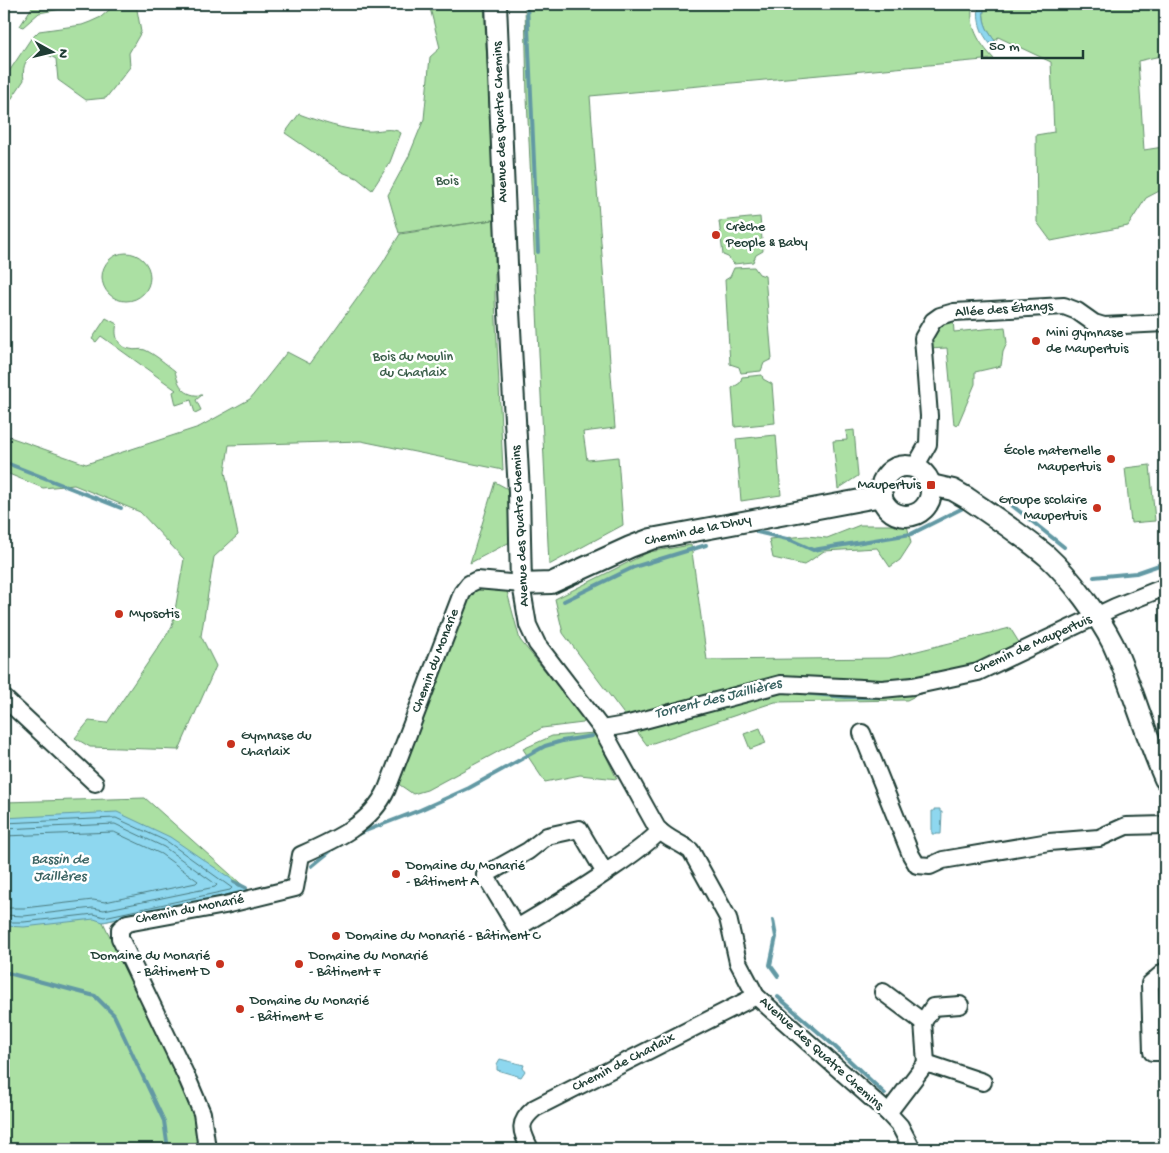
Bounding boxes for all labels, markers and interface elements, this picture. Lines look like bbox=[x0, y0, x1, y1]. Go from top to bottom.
north arrow bbox=[28, 28, 78, 78]
scale bar bbox=[982, 28, 1083, 60]
text: 50 m bbox=[989, 38, 1020, 56]
street label: Avenue des Quatre Chemins bbox=[490, 40, 512, 203]
text: N bbox=[53, 48, 71, 59]
park label: Bois bbox=[435, 173, 459, 190]
place label: Crèche People & Baby bbox=[725, 219, 808, 252]
marker: Crèche People & Baby bbox=[710, 229, 722, 241]
street label: Allée des Étangs bbox=[954, 298, 1054, 322]
place label: Mini gymnase de Maupertuis bbox=[1046, 325, 1129, 358]
marker: Mini gymnase de Maupertuis bbox=[1030, 335, 1042, 347]
park label: Bois du Moulin du Charlaix bbox=[372, 349, 454, 382]
place label: École maternelle Maupertuis bbox=[1004, 443, 1102, 476]
street label: Avenue des Quatre Chemins bbox=[508, 444, 534, 607]
marker: École maternelle Maupertuis bbox=[1105, 453, 1117, 465]
place label: Maupertuis bbox=[857, 477, 922, 494]
marker: Maupertuis bbox=[925, 479, 937, 491]
place label: Groupe scolaire Maupertuis bbox=[999, 492, 1088, 525]
marker: Groupe scolaire Maupertuis bbox=[1091, 502, 1103, 514]
street label: Chemin de la Dhuy bbox=[643, 511, 753, 551]
place label: Myosotis bbox=[129, 606, 180, 623]
street label: Chemin du Monarie bbox=[408, 606, 464, 715]
marker: Myosotis bbox=[113, 608, 125, 620]
street label: Chemin de Maupertuis bbox=[971, 611, 1096, 679]
water label: Torrent des Jaillières bbox=[653, 674, 785, 723]
place label: Gymnase du Charlaix bbox=[241, 728, 312, 761]
marker: Gymnase du Charlaix bbox=[225, 738, 237, 750]
water label: Bassin de Jaillères bbox=[31, 851, 90, 886]
place label: Domaine du Monarié - Bâtiment A bbox=[405, 858, 526, 891]
marker: Domaine du Monarié - Bâtiment A bbox=[390, 868, 402, 880]
street label: Chemin du Monarié bbox=[134, 891, 246, 929]
place label: Domaine du Monarié - Bâtiment C bbox=[345, 928, 542, 945]
marker: Domaine du Monarié - Bâtiment C bbox=[330, 930, 342, 942]
place label: Domaine du Monarié - Bâtiment D bbox=[90, 948, 211, 981]
place label: Domaine du Monarié - Bâtiment F bbox=[308, 948, 429, 981]
marker: Domaine du Monarié - Bâtiment D bbox=[214, 958, 226, 970]
marker: Domaine du Monarié - Bâtiment F bbox=[293, 958, 305, 970]
place label: Domaine du Monarié - Bâtiment E bbox=[249, 993, 370, 1026]
street label: Avenue des Quatre Chemins bbox=[755, 994, 887, 1115]
marker: Domaine du Monarié - Bâtiment E bbox=[234, 1003, 246, 1015]
street label: Chemin de Charlaix bbox=[570, 1029, 679, 1096]

